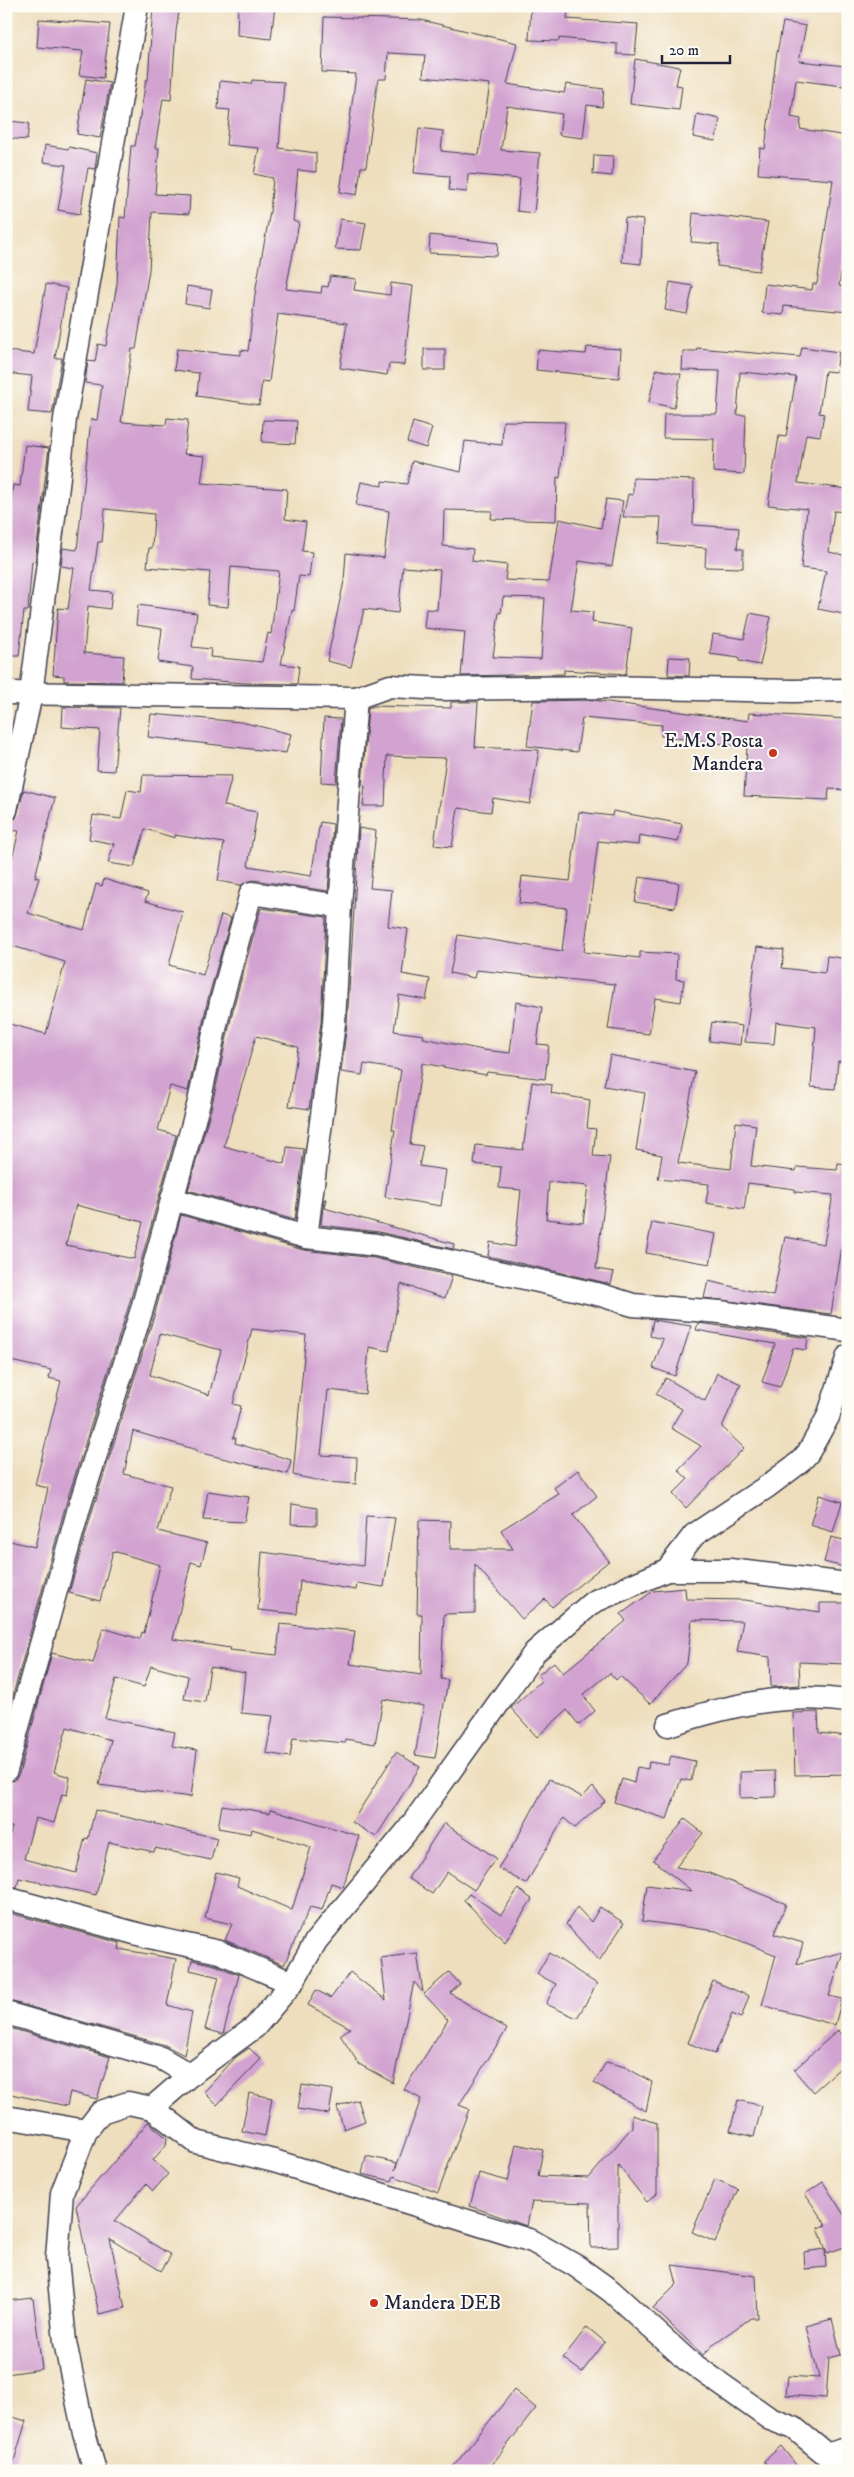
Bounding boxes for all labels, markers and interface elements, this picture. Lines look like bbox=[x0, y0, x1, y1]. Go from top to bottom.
scale bar bbox=[662, 32, 729, 64]
text: 20 m bbox=[669, 41, 699, 60]
place label: E.M.S Posta Mandera bbox=[664, 729, 763, 777]
marker: E.M.S Posta Mandera bbox=[767, 747, 779, 759]
place label: Mandera DEB bbox=[384, 2291, 501, 2316]
marker: Mandera DEB bbox=[368, 2297, 380, 2309]

